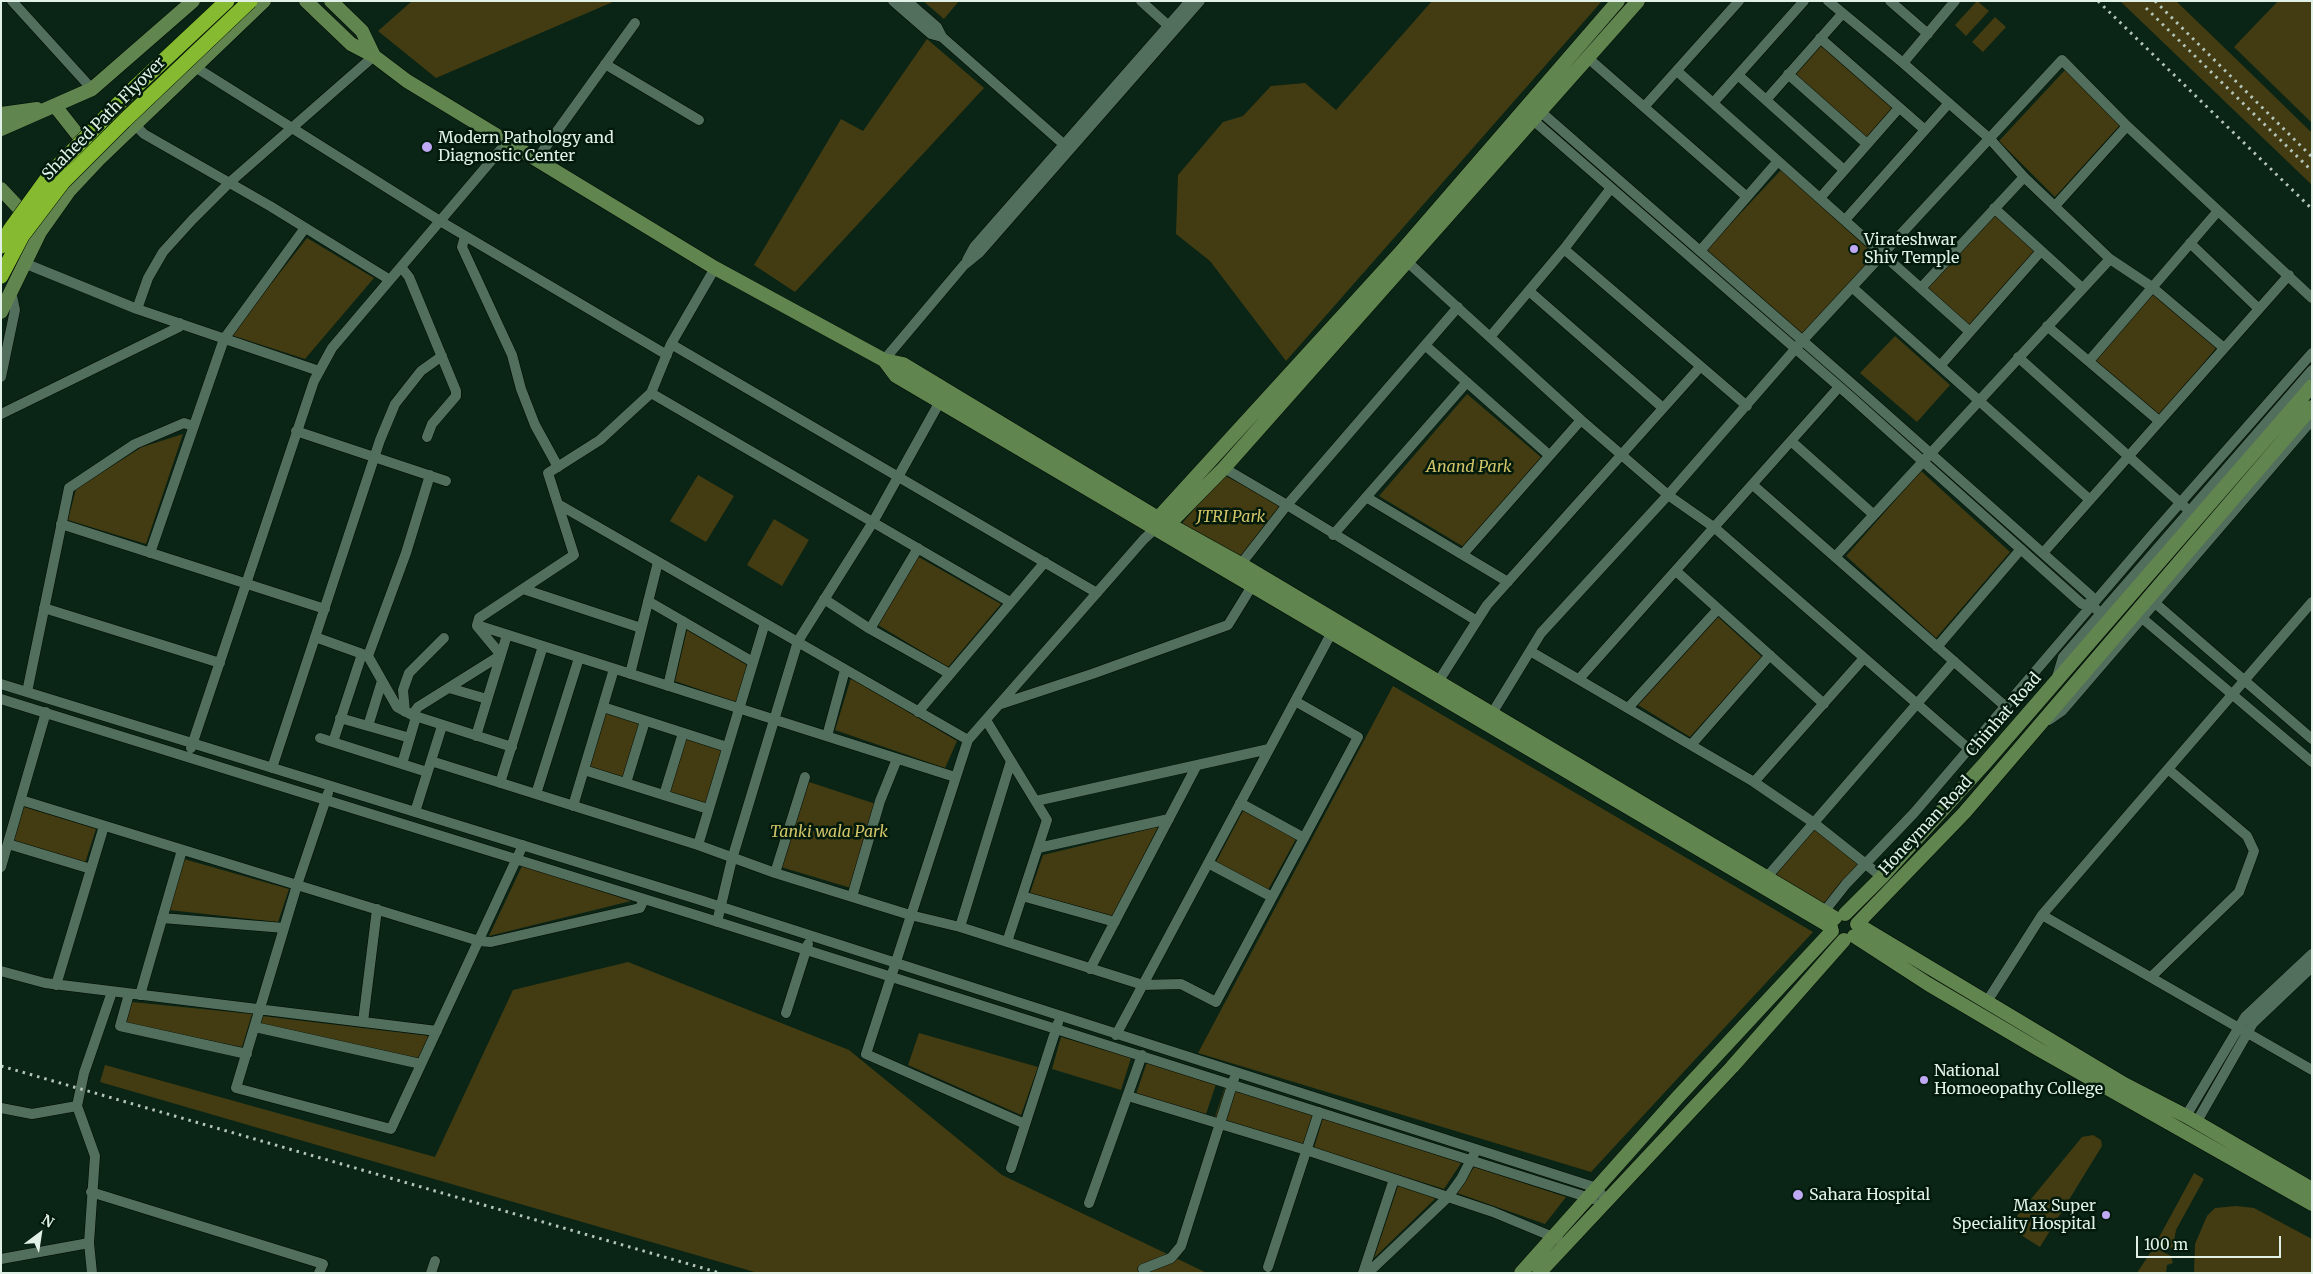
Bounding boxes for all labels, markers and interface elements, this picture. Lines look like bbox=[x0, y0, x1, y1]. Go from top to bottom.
street label: Shaheed Path Flyover bbox=[38, 53, 170, 185]
place label: Modern Pathology and Diagnostic Center bbox=[438, 128, 614, 166]
marker: Modern Pathology and Diagnostic Center bbox=[420, 140, 434, 154]
place label: Virateshwar Shiv Temple bbox=[1864, 230, 1959, 268]
marker: Virateshwar Shiv Temple bbox=[1848, 243, 1860, 255]
park label: Anand Park bbox=[1426, 457, 1512, 477]
park label: JTRI Park bbox=[1197, 507, 1265, 527]
street label: Chinhat Road bbox=[1962, 669, 2046, 761]
street label: Honeyman Road bbox=[1875, 773, 1977, 879]
park label: Tanki wala Park bbox=[770, 822, 888, 842]
place label: National Homoeopathy College bbox=[1934, 1061, 2103, 1099]
marker: National Homoeopathy College bbox=[1918, 1074, 1930, 1086]
place label: Sahara Hospital bbox=[1809, 1185, 1930, 1205]
marker: Sahara Hospital bbox=[1791, 1188, 1805, 1202]
place label: Max Super Speciality Hospital bbox=[1952, 1196, 2096, 1234]
north arrow bbox=[15, 1209, 65, 1259]
marker: Max Super Speciality Hospital bbox=[2100, 1209, 2112, 1221]
text: N bbox=[38, 1211, 57, 1232]
scale bar bbox=[2138, 1226, 2283, 1258]
text: 100 m bbox=[2144, 1235, 2188, 1254]

